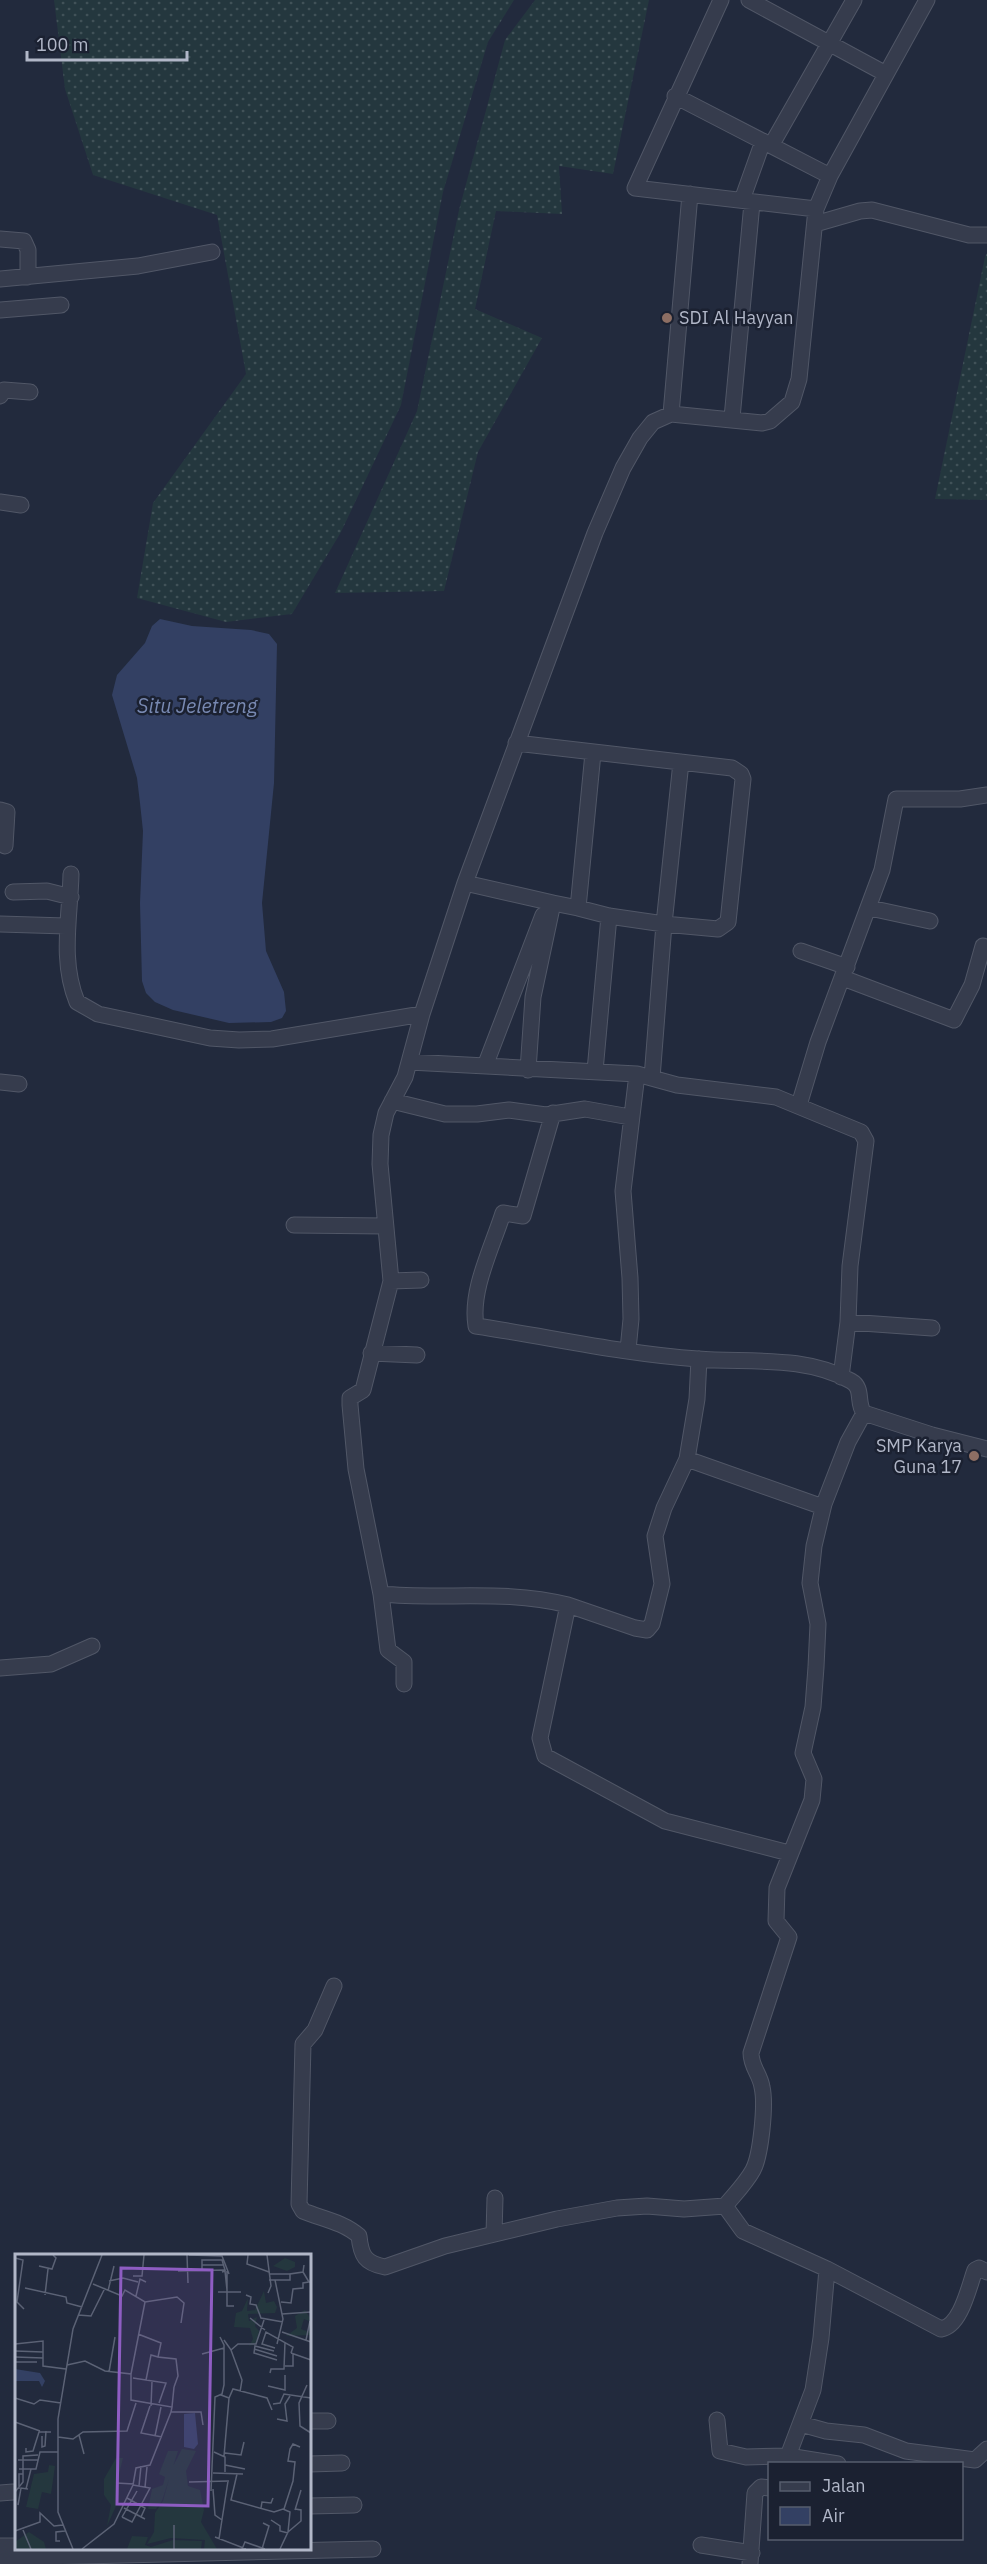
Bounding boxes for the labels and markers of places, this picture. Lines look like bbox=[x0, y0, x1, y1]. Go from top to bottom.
place label: SDI Al Hayyan bbox=[679, 306, 793, 329]
marker: SDI Al Hayyan bbox=[660, 311, 674, 325]
place label: SMP Karya Guna 17 bbox=[876, 1434, 962, 1478]
marker: SMP Karya Guna 17 bbox=[967, 1449, 981, 1463]

